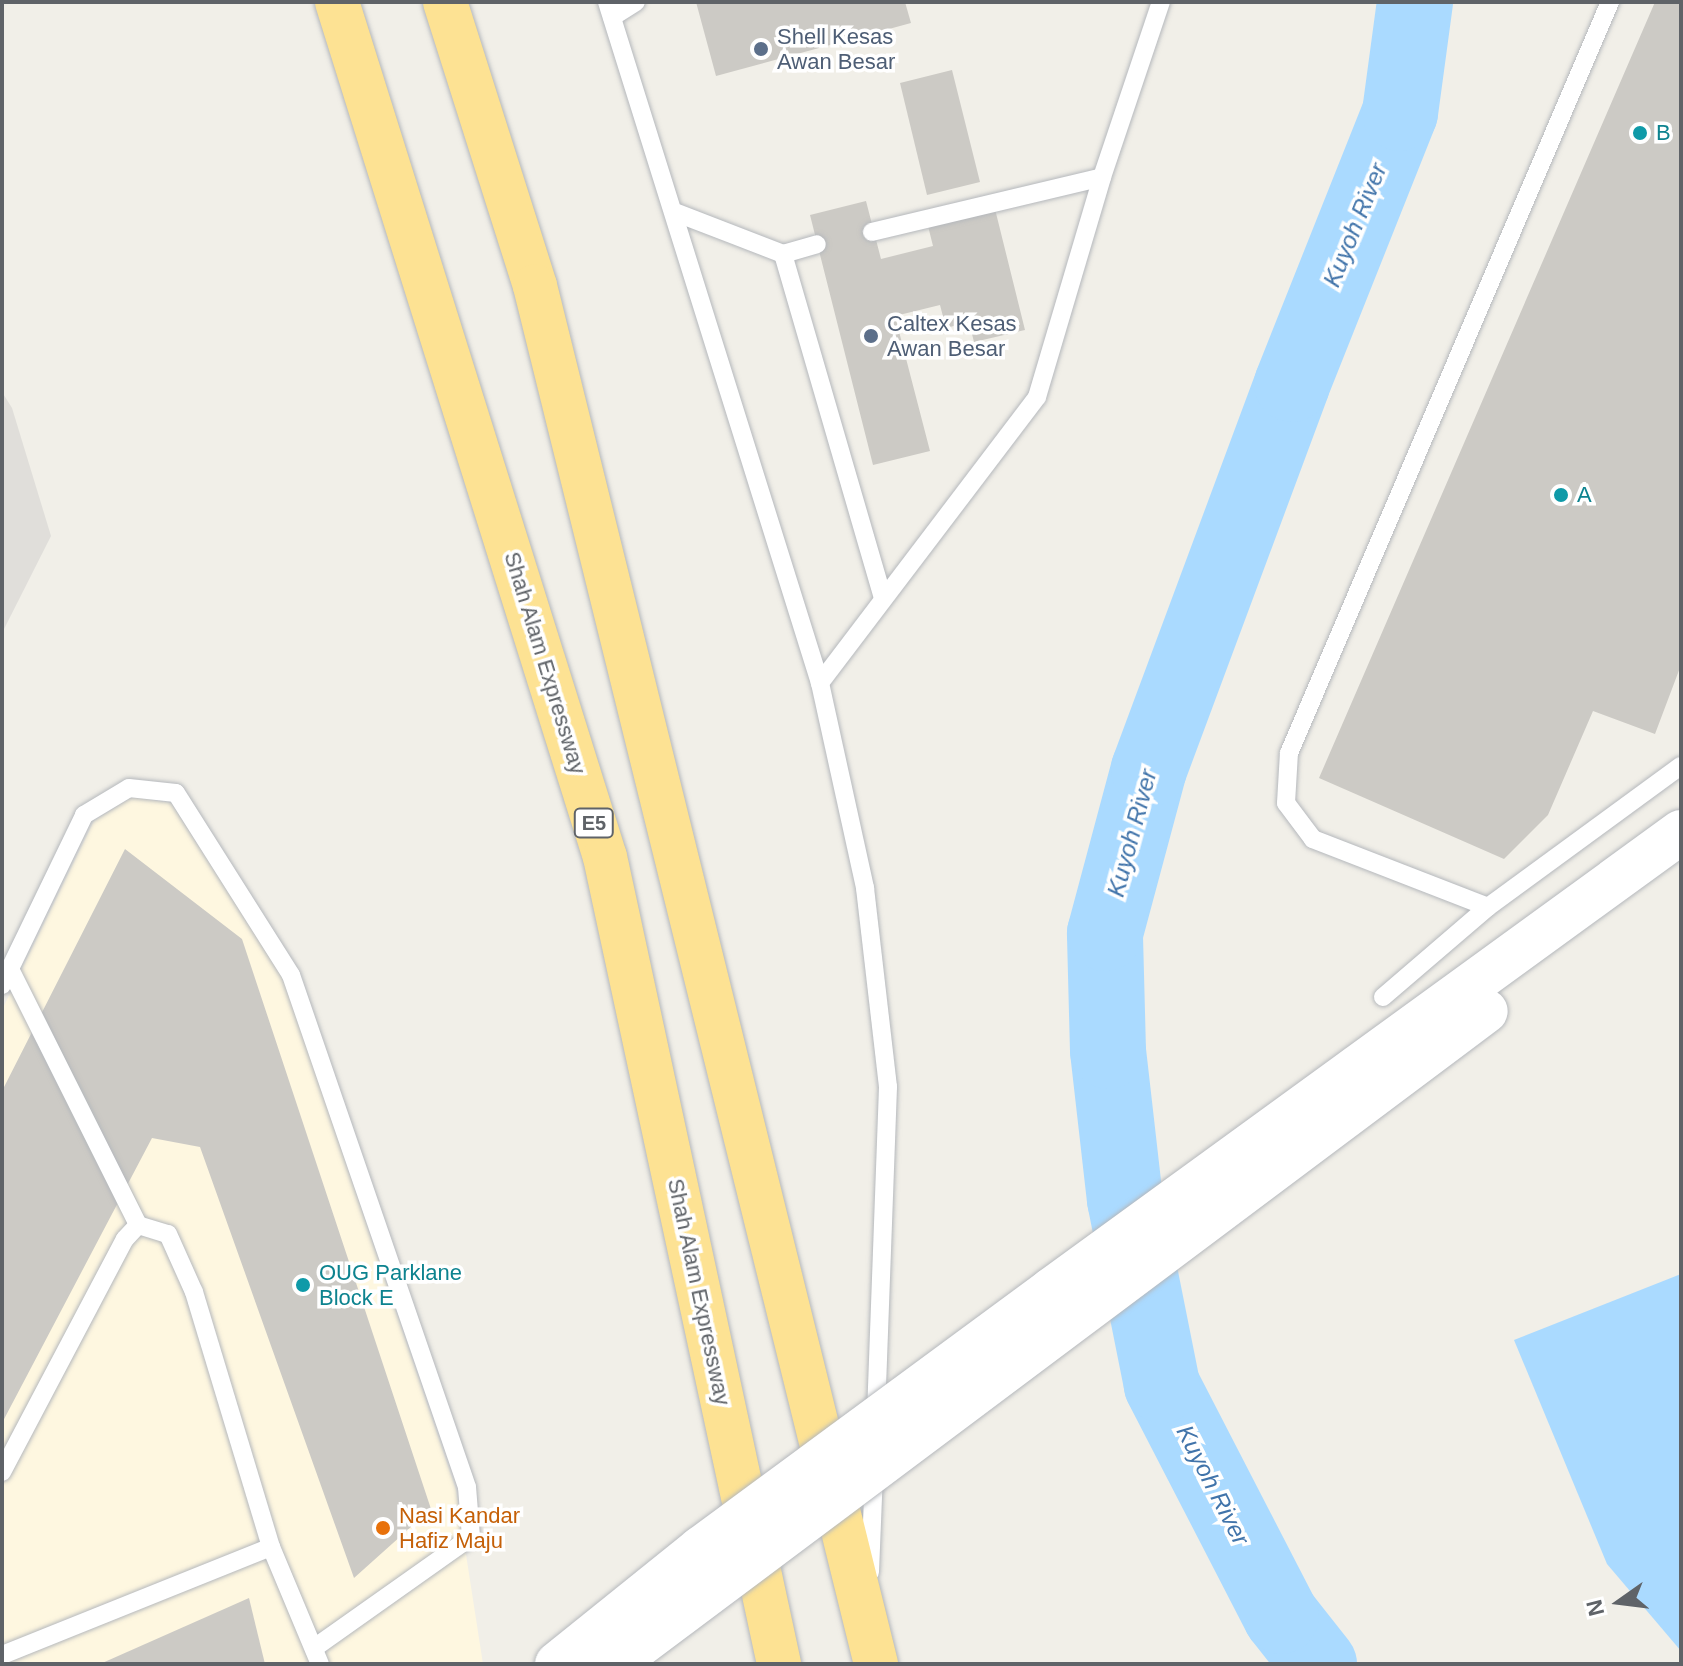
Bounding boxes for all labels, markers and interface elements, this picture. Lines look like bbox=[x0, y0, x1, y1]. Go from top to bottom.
place label: Shell Kesas Awan Besar bbox=[777, 23, 895, 74]
marker: Shell Kesas Awan Besar bbox=[752, 40, 770, 58]
place label: B bbox=[1656, 120, 1671, 146]
marker: B bbox=[1631, 124, 1649, 142]
water label: Kuyoh River bbox=[1317, 159, 1393, 291]
place label: Caltex Kesas Awan Besar bbox=[887, 310, 1017, 362]
marker: Caltex Kesas Awan Besar bbox=[862, 327, 880, 345]
place label: A bbox=[1577, 482, 1592, 508]
marker: A bbox=[1552, 486, 1570, 504]
street label: Shah Alam Expressway bbox=[498, 548, 592, 778]
water label: Kuyoh River bbox=[1101, 766, 1163, 900]
road number: E5 bbox=[572, 807, 616, 839]
street label: Shah Alam Expressway bbox=[662, 1176, 736, 1408]
place label: OUG Parklane Block E bbox=[319, 1259, 462, 1310]
marker: OUG Parklane Block E bbox=[294, 1276, 312, 1294]
water label: Kuyoh River bbox=[1170, 1420, 1256, 1550]
place label: Nasi Kandar Hafiz Maju bbox=[399, 1502, 520, 1554]
marker: Nasi Kandar Hafiz Maju bbox=[374, 1519, 392, 1537]
north arrow bbox=[1579, 1562, 1659, 1642]
text: N bbox=[1581, 1597, 1609, 1619]

